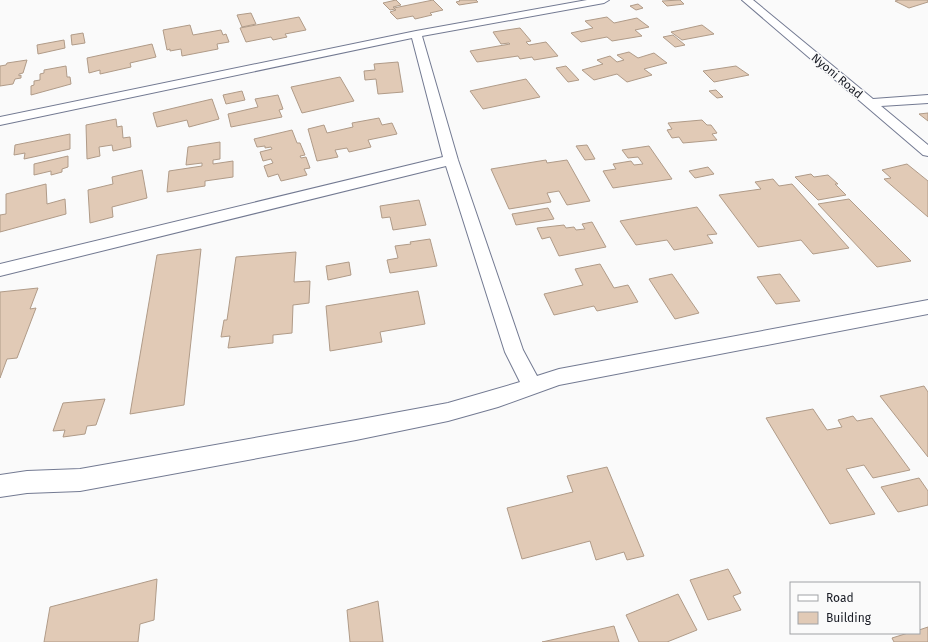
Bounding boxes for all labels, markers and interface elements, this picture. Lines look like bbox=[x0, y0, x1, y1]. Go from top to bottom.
street label: Nyoni Road bbox=[809, 51, 865, 101]
legend bbox=[790, 582, 920, 634]
text: Road bbox=[826, 591, 854, 605]
text: Building bbox=[826, 611, 872, 625]

